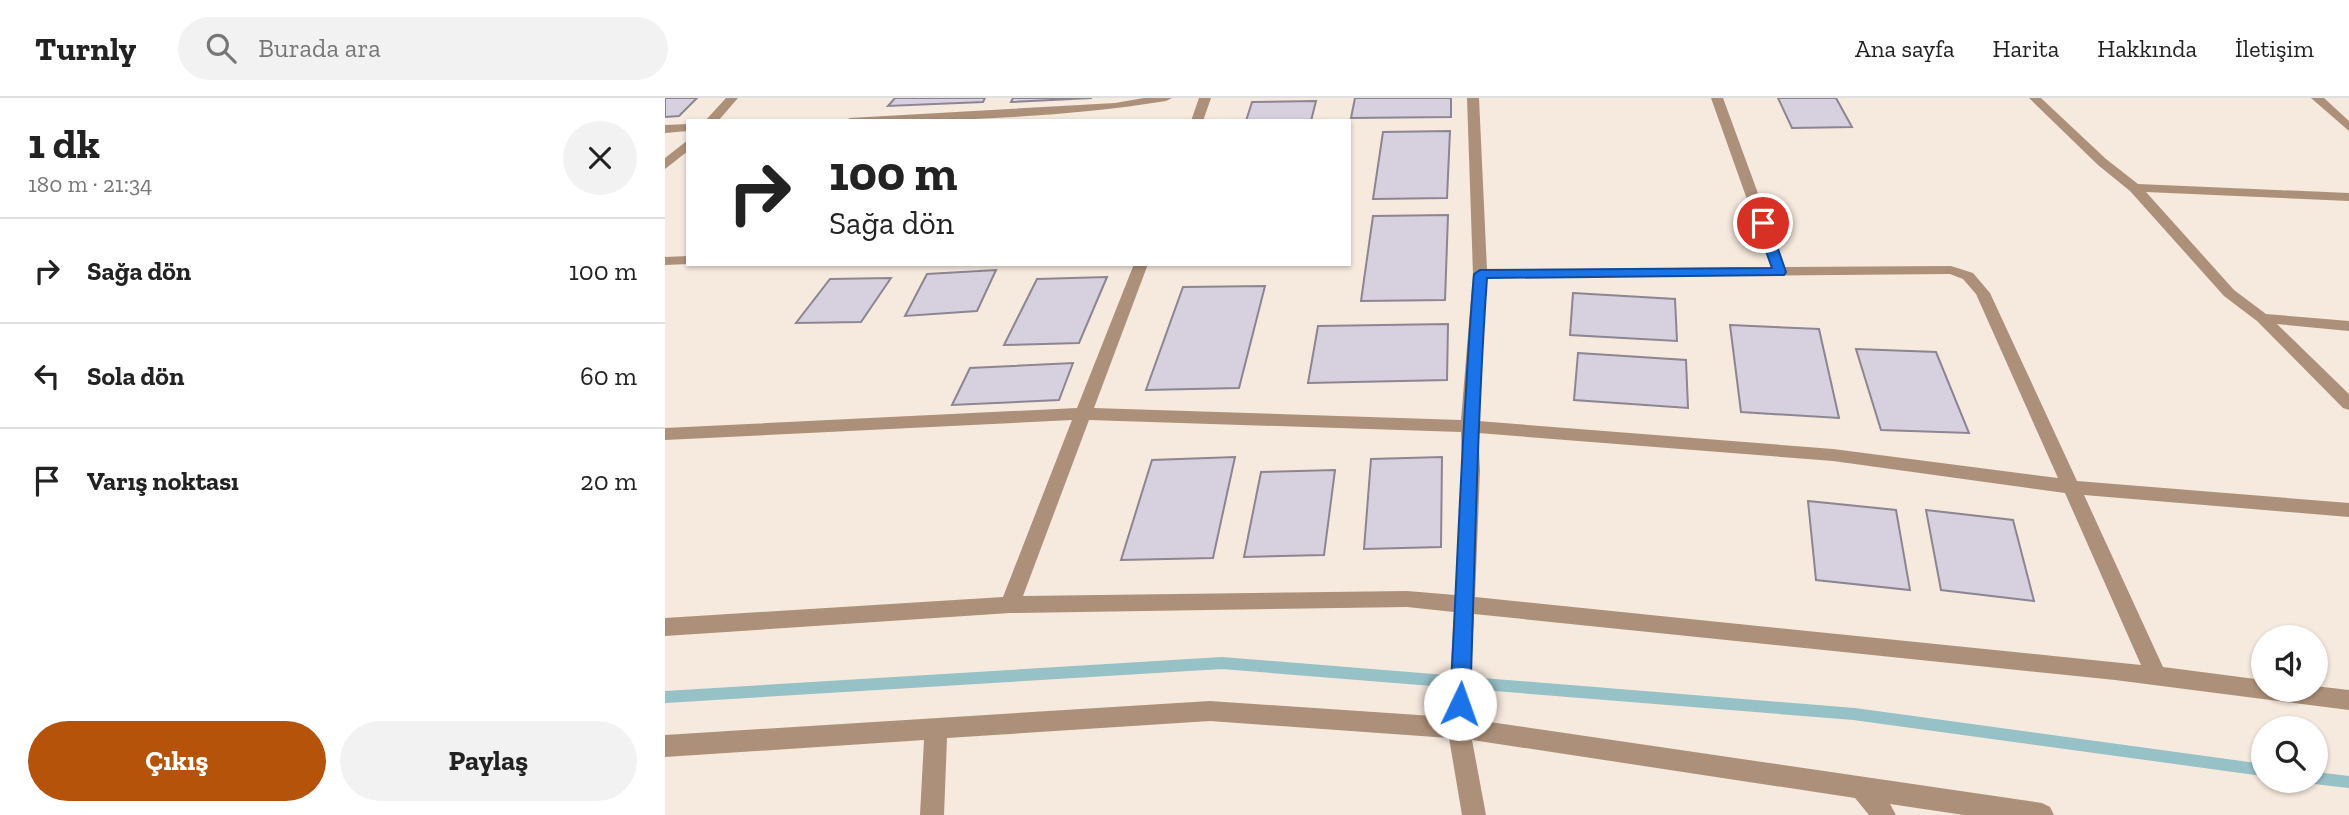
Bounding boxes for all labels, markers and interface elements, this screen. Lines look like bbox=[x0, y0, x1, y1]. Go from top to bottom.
search box bbox=[178, 17, 668, 80]
text: Turnly bbox=[35, 29, 136, 68]
icon: search bbox=[202, 29, 240, 67]
text: Burada ara bbox=[258, 32, 381, 64]
text: Ana sayfa bbox=[1855, 34, 1955, 63]
text: Harita bbox=[1993, 34, 2059, 63]
text: Hakkında bbox=[2097, 34, 2197, 63]
text: İletişim bbox=[2235, 34, 2314, 63]
text: 1 dk bbox=[28, 118, 100, 169]
button: close bbox=[563, 121, 637, 195]
text: 100 m bbox=[829, 144, 957, 203]
icon: right bbox=[714, 147, 805, 238]
text: 180 m · 21:34 bbox=[28, 170, 153, 198]
pin bbox=[1733, 193, 1793, 253]
text: Sağa dön bbox=[829, 204, 954, 242]
icon: arrive bbox=[1744, 204, 1782, 242]
icon: right bbox=[28, 252, 66, 290]
text: Sağa dön bbox=[87, 255, 191, 287]
text: 100 m bbox=[569, 255, 637, 287]
icon: left bbox=[28, 357, 66, 395]
text: Sola dön bbox=[87, 360, 184, 392]
text: 60 m bbox=[580, 360, 637, 392]
icon: arrive bbox=[28, 462, 66, 500]
text: Varış noktası bbox=[87, 465, 239, 497]
text: 20 m bbox=[580, 465, 637, 497]
map controls bbox=[2251, 625, 2328, 793]
button: sound bbox=[2251, 625, 2328, 702]
position arrow bbox=[1423, 667, 1497, 741]
button: search bbox=[2251, 716, 2328, 793]
button: Çıkış bbox=[28, 721, 326, 801]
button: Paylaş bbox=[340, 721, 637, 801]

